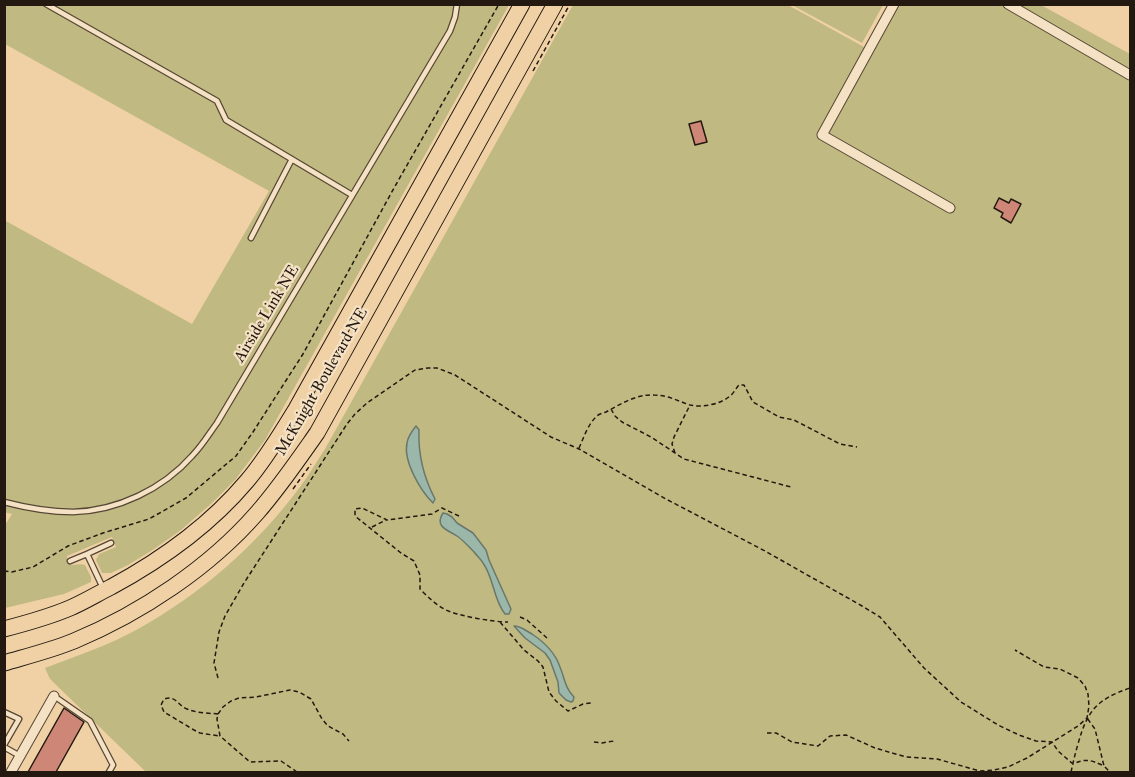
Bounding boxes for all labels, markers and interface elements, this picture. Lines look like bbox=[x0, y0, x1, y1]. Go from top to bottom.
street label: Airside Link NE bbox=[230, 262, 304, 366]
street label: McKnight Boulevard NE bbox=[272, 305, 372, 459]

